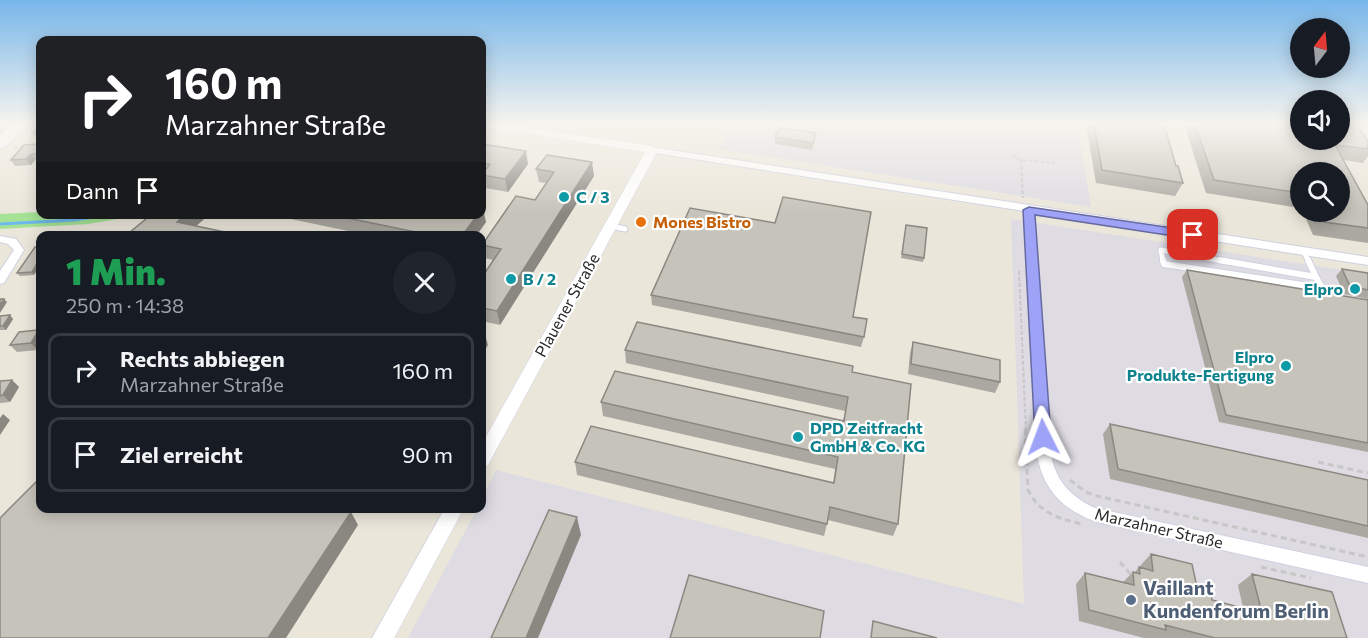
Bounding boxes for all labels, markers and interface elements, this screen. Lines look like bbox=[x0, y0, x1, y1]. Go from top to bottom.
north arrow bbox=[1290, 18, 1350, 78]
map controls bbox=[1290, 18, 1350, 222]
text: 160 m bbox=[165, 56, 283, 108]
icon: right bbox=[66, 60, 144, 138]
button: sound bbox=[1290, 90, 1350, 150]
text: Marzahner Straße bbox=[165, 108, 386, 141]
button: search bbox=[1290, 162, 1350, 222]
icon: arrive bbox=[131, 174, 164, 207]
text: Dann bbox=[66, 177, 119, 204]
place label: C / 3 bbox=[576, 187, 610, 206]
marker: C / 3 bbox=[557, 190, 571, 204]
pin bbox=[1167, 209, 1218, 260]
place label: Mones Bistro bbox=[653, 212, 752, 231]
marker: Mones Bistro bbox=[634, 215, 648, 229]
icon: arrive bbox=[1176, 218, 1209, 251]
text: 1 Min. bbox=[66, 248, 166, 292]
street label: Plauener Straße bbox=[530, 250, 603, 360]
button: close bbox=[393, 251, 456, 314]
place label: B / 2 bbox=[523, 269, 556, 288]
marker: B / 2 bbox=[504, 272, 518, 286]
place label: Elpro bbox=[1304, 279, 1343, 298]
marker: Elpro bbox=[1348, 282, 1362, 296]
text: 250 m · 14:38 bbox=[66, 293, 184, 317]
text: Rechts abbiegen bbox=[120, 345, 285, 372]
place label: Elpro Produkte-Fertigung bbox=[1127, 347, 1274, 384]
icon: right bbox=[69, 354, 102, 387]
text: 160 m bbox=[392, 357, 453, 384]
marker: Elpro Produkte-Fertigung bbox=[1279, 359, 1293, 373]
text: Marzahner Straße bbox=[120, 372, 284, 396]
position arrow bbox=[1011, 405, 1075, 469]
place label: DPD Zeitfracht GmbH & Co. KG bbox=[810, 418, 925, 455]
marker: DPD Zeitfracht GmbH & Co. KG bbox=[791, 430, 805, 444]
icon: arrive bbox=[69, 438, 102, 471]
text: Ziel erreicht bbox=[120, 441, 243, 468]
text: 90 m bbox=[402, 441, 453, 468]
street label: Marzahner Straße bbox=[1093, 504, 1225, 552]
place label: Vaillant Kundenforum Berlin bbox=[1143, 575, 1329, 622]
marker: Vaillant Kundenforum Berlin bbox=[1124, 593, 1138, 607]

